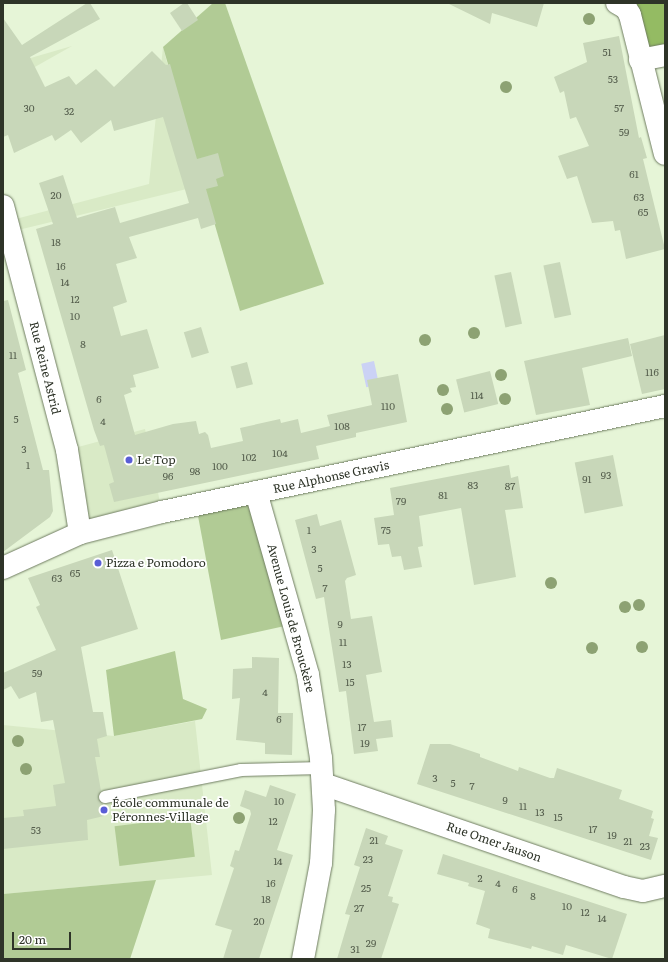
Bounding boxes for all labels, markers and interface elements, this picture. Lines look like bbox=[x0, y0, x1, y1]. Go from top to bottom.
house number: 51 bbox=[602, 46, 612, 58]
house number: 53 bbox=[608, 73, 618, 85]
house number: 30 bbox=[23, 102, 35, 114]
house number: 57 bbox=[614, 102, 624, 114]
house number: 32 bbox=[64, 105, 74, 117]
house number: 59 bbox=[619, 126, 629, 138]
house number: 61 bbox=[629, 168, 639, 180]
house number: 20 bbox=[51, 189, 61, 201]
house number: 63 bbox=[634, 191, 644, 203]
house number: 65 bbox=[638, 206, 648, 218]
house number: 18 bbox=[51, 236, 61, 248]
house number: 16 bbox=[56, 260, 66, 272]
house number: 14 bbox=[60, 276, 70, 288]
house number: 12 bbox=[70, 293, 80, 305]
house number: 10 bbox=[70, 310, 80, 322]
street label: Rue Reine Astrid bbox=[26, 320, 64, 416]
house number: 8 bbox=[80, 338, 86, 350]
house number: 11 bbox=[9, 349, 17, 361]
house number: 116 bbox=[645, 366, 659, 378]
house number: 114 bbox=[470, 389, 484, 401]
house number: 6 bbox=[96, 393, 102, 405]
house number: 110 bbox=[381, 400, 395, 412]
house number: 5 bbox=[13, 413, 19, 425]
house number: 4 bbox=[100, 415, 106, 427]
house number: 108 bbox=[334, 420, 350, 432]
house number: 3 bbox=[21, 443, 27, 455]
house number: 104 bbox=[272, 447, 288, 459]
house number: 102 bbox=[242, 451, 256, 463]
place label: Le Top bbox=[137, 453, 176, 467]
marker: Le Top bbox=[124, 455, 134, 465]
street label: Rue Alphonse Gravis bbox=[272, 458, 390, 496]
house number: 1 bbox=[26, 459, 30, 471]
house number: 100 bbox=[212, 460, 228, 472]
house number: 98 bbox=[190, 465, 200, 477]
house number: 93 bbox=[601, 469, 611, 481]
house number: 96 bbox=[163, 470, 173, 482]
house number: 91 bbox=[582, 473, 592, 485]
house number: 83 bbox=[468, 479, 478, 491]
house number: 87 bbox=[505, 480, 515, 492]
house number: 81 bbox=[438, 489, 448, 501]
house number: 79 bbox=[396, 495, 406, 507]
house number: 1 bbox=[307, 524, 311, 536]
house number: 75 bbox=[381, 524, 391, 536]
street label: Avenue Louis de Brouckère bbox=[264, 542, 318, 694]
house number: 3 bbox=[311, 543, 317, 555]
place label: Pizza e Pomodoro bbox=[106, 556, 206, 570]
marker: Pizza e Pomodoro bbox=[93, 558, 103, 568]
house number: 5 bbox=[317, 562, 323, 574]
house number: 65 bbox=[70, 567, 80, 579]
house number: 63 bbox=[52, 572, 62, 584]
house number: 7 bbox=[322, 582, 328, 594]
house number: 9 bbox=[337, 618, 343, 630]
house number: 11 bbox=[339, 636, 347, 648]
house number: 13 bbox=[342, 658, 352, 670]
house number: 59 bbox=[32, 667, 42, 679]
house number: 15 bbox=[345, 676, 355, 688]
house number: 4 bbox=[262, 686, 268, 698]
house number: 6 bbox=[276, 713, 282, 725]
house number: 17 bbox=[358, 721, 366, 733]
house number: 19 bbox=[360, 737, 370, 749]
house number: 3 bbox=[432, 772, 438, 784]
house number: 5 bbox=[450, 777, 456, 789]
house number: 7 bbox=[469, 780, 475, 792]
house number: 9 bbox=[502, 794, 508, 806]
house number: 10 bbox=[274, 795, 284, 807]
place label: École communale de Péronnes-Village bbox=[112, 796, 229, 824]
house number: 11 bbox=[519, 800, 527, 812]
marker: École communale de Péronnes-Village bbox=[99, 805, 109, 815]
house number: 13 bbox=[535, 806, 545, 818]
house number: 15 bbox=[553, 811, 563, 823]
house number: 12 bbox=[268, 815, 278, 827]
street label: Rue Omer Jauson bbox=[445, 819, 543, 865]
house number: 17 bbox=[589, 823, 597, 835]
house number: 53 bbox=[31, 824, 41, 836]
house number: 19 bbox=[607, 829, 617, 841]
house number: 21 bbox=[369, 834, 379, 846]
house number: 21 bbox=[623, 835, 633, 847]
house number: 23 bbox=[640, 840, 650, 852]
house number: 23 bbox=[363, 853, 373, 865]
house number: 14 bbox=[273, 855, 283, 867]
house number: 2 bbox=[477, 872, 483, 884]
house number: 16 bbox=[266, 877, 276, 889]
house number: 4 bbox=[495, 877, 501, 889]
house number: 25 bbox=[361, 882, 371, 894]
house number: 6 bbox=[512, 883, 518, 895]
house number: 8 bbox=[530, 890, 536, 902]
house number: 18 bbox=[261, 893, 271, 905]
house number: 10 bbox=[562, 900, 572, 912]
house number: 27 bbox=[354, 902, 364, 914]
house number: 12 bbox=[580, 906, 590, 918]
house number: 14 bbox=[597, 912, 607, 924]
house number: 20 bbox=[254, 915, 264, 927]
scale bar bbox=[14, 924, 73, 950]
text: 20 m bbox=[19, 930, 46, 948]
house number: 29 bbox=[366, 937, 376, 949]
house number: 31 bbox=[350, 943, 360, 955]

